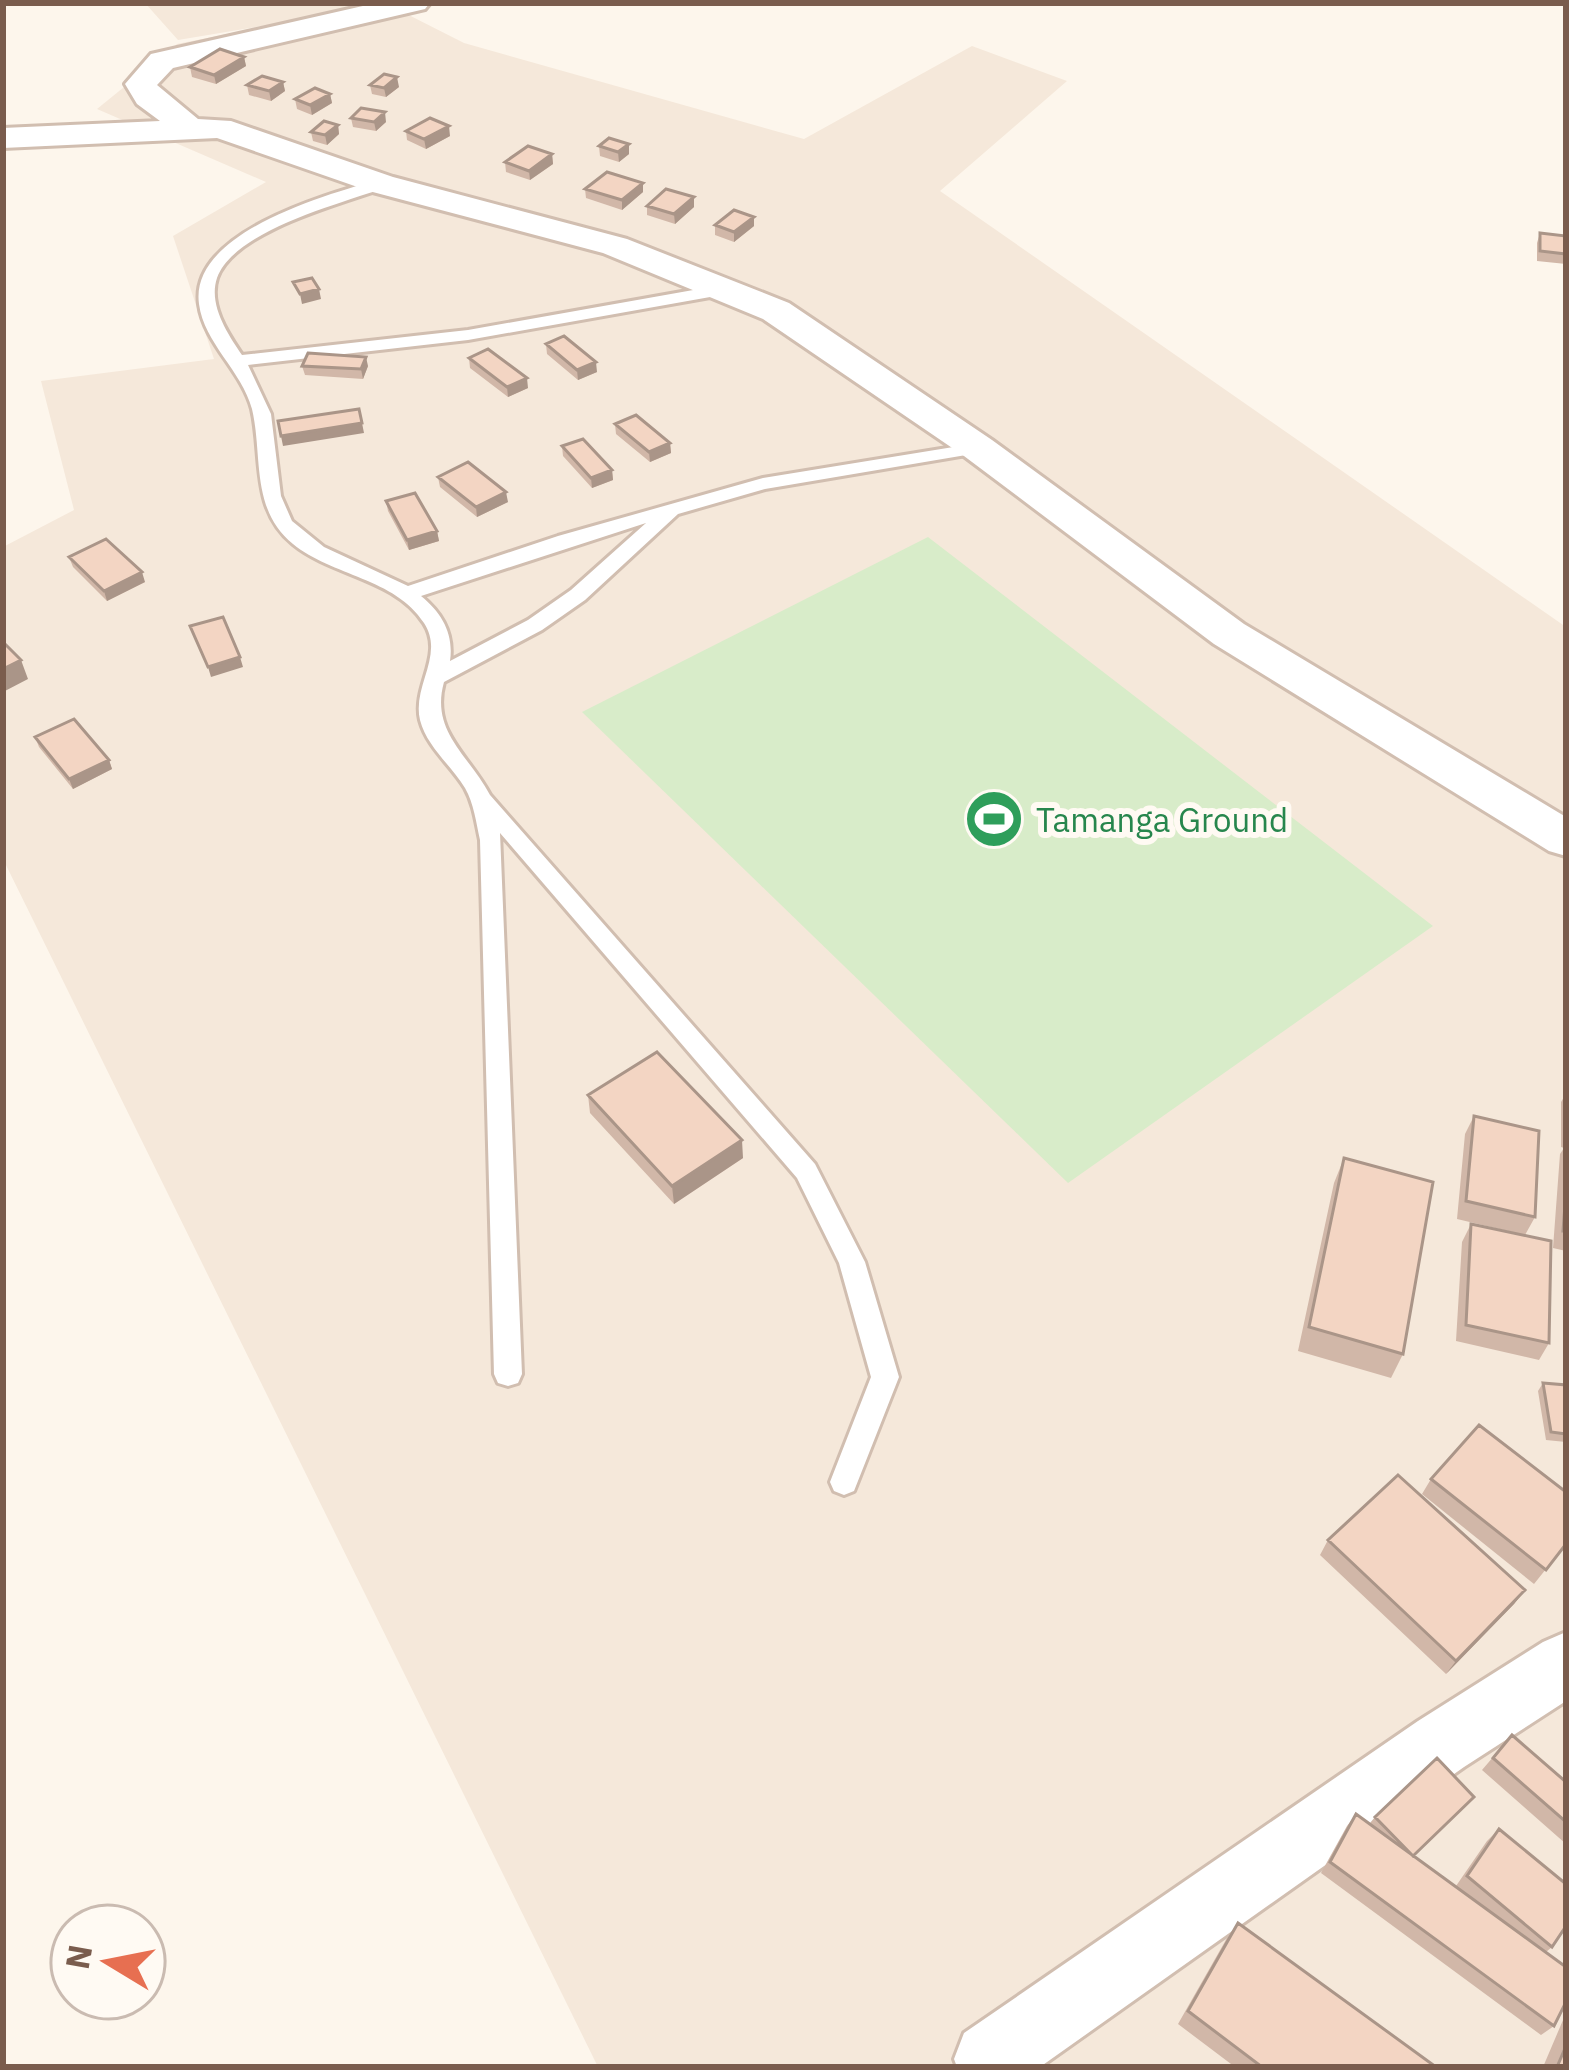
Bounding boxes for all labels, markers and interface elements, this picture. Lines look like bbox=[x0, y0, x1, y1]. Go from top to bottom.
sports icon: Tamanga Ground bbox=[963, 788, 1025, 850]
place label: Tamanga Ground bbox=[1036, 798, 1288, 841]
north arrow bbox=[48, 1902, 168, 2022]
text: N bbox=[55, 1941, 101, 1972]

